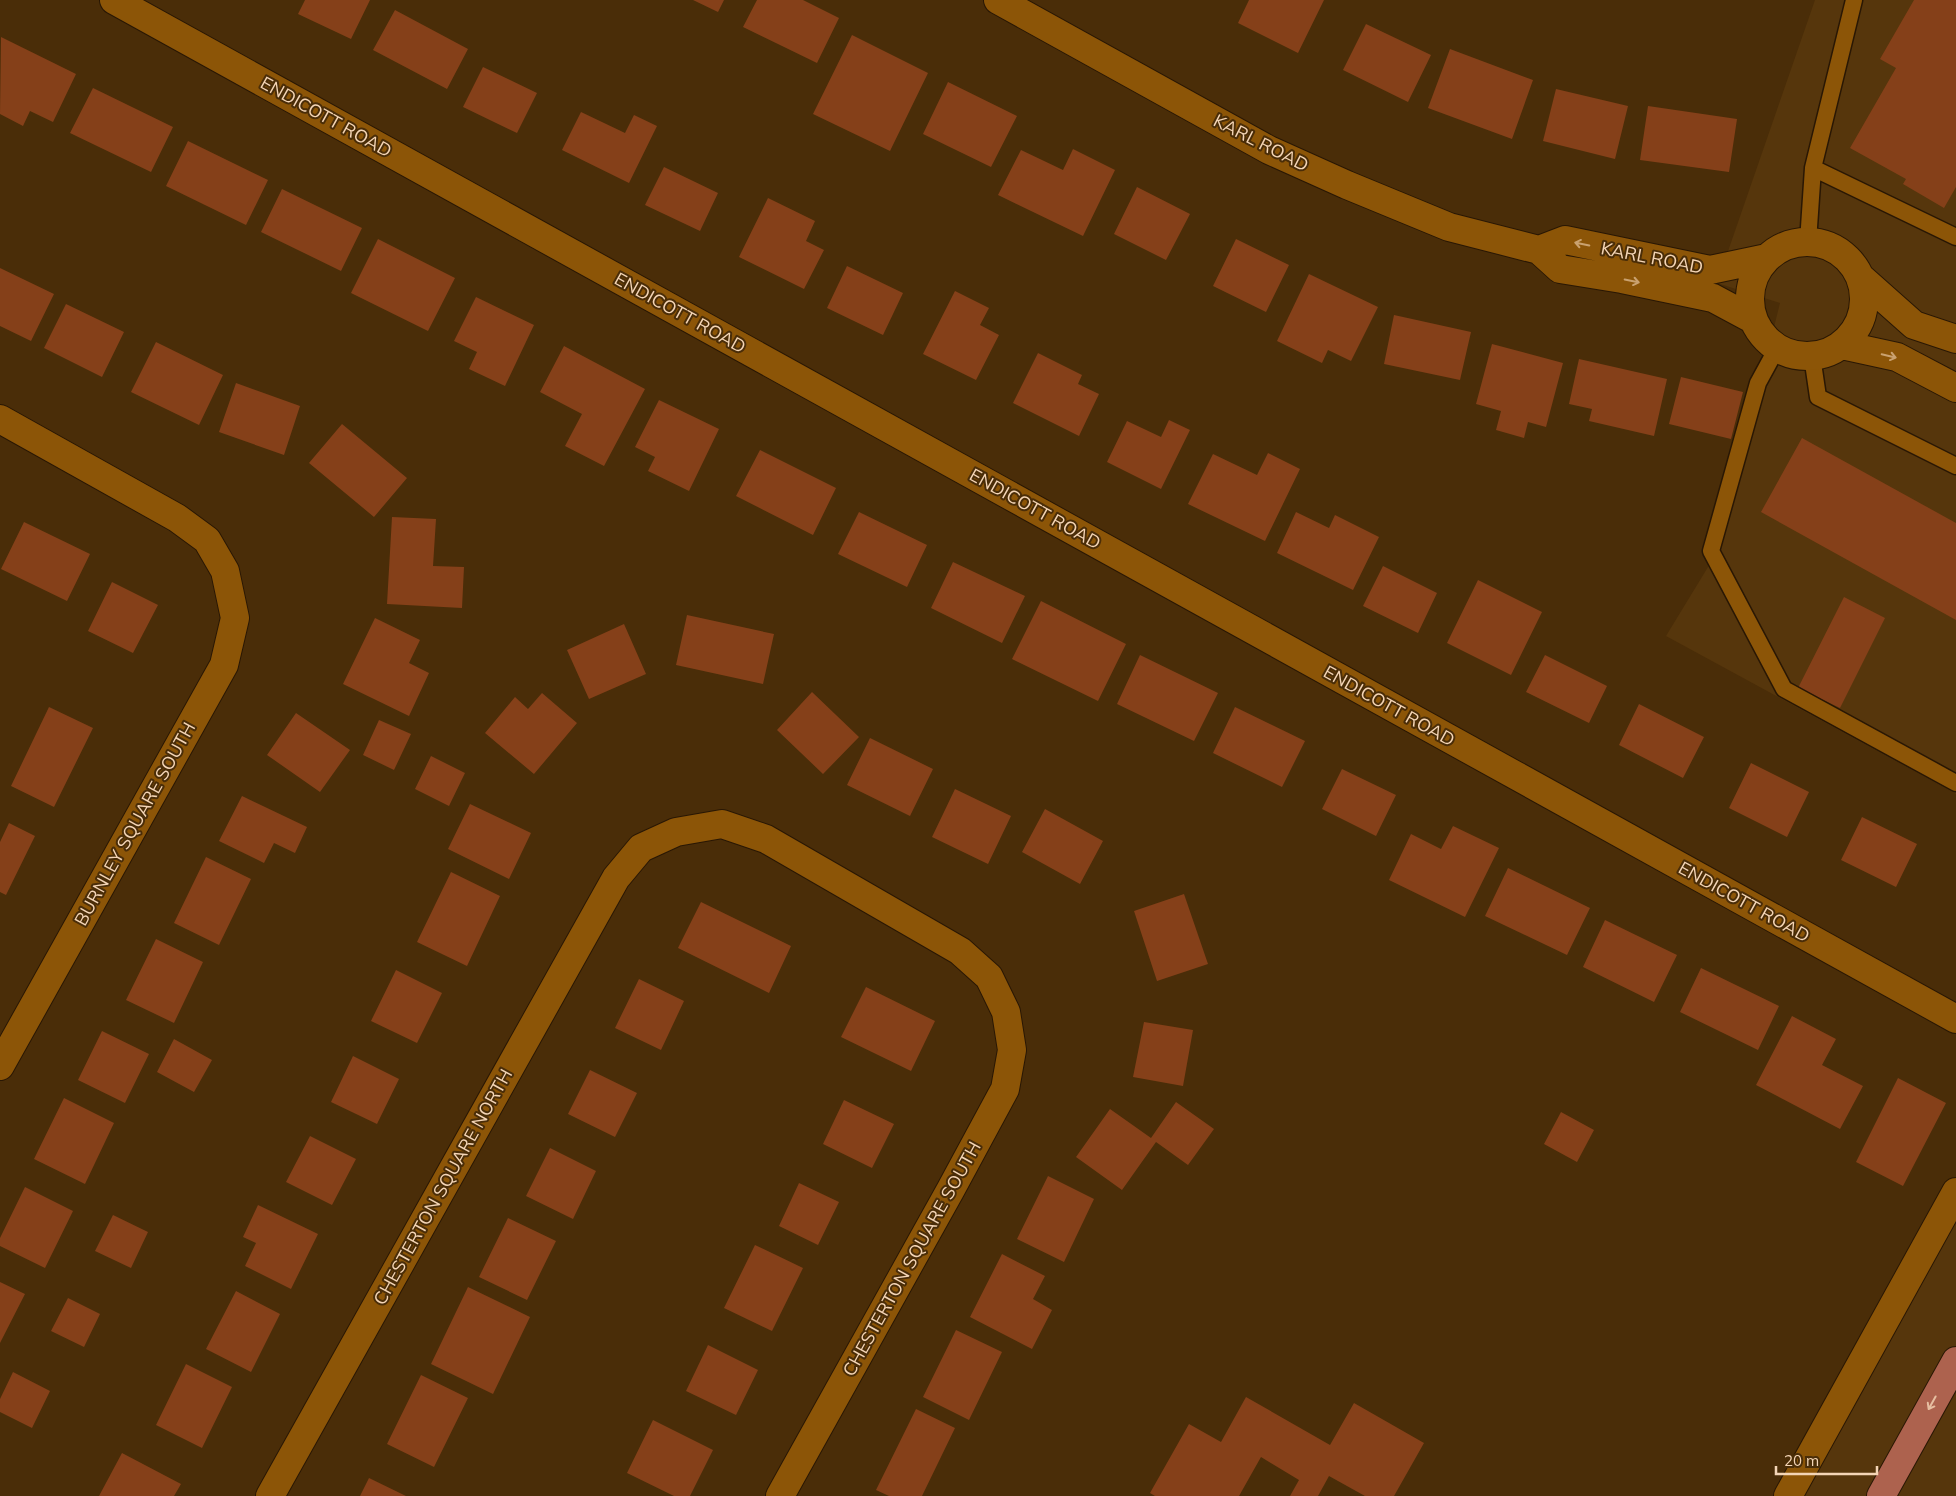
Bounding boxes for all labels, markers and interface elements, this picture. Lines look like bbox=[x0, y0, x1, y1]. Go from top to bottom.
street label: ENDICOTT ROAD bbox=[257, 71, 396, 162]
street label: KARL ROAD bbox=[1210, 109, 1313, 176]
street label: KARL ROAD bbox=[1599, 236, 1705, 279]
one-way arrow bbox=[1575, 239, 1591, 248]
street label: ENDICOTT ROAD bbox=[611, 267, 750, 358]
one-way arrow bbox=[1623, 277, 1639, 286]
one-way arrow bbox=[1881, 351, 1897, 361]
street label: ENDICOTT ROAD bbox=[966, 463, 1105, 554]
street label: ENDICOTT ROAD bbox=[1320, 660, 1459, 751]
street label: BURNLEY SQUARE SOUTH bbox=[69, 718, 200, 930]
street label: ENDICOTT ROAD bbox=[1675, 856, 1814, 947]
street label: CHESTERTON SQUARE NORTH bbox=[368, 1065, 517, 1309]
street label: CHESTERTON SQUARE SOUTH bbox=[837, 1137, 986, 1380]
one-way arrow bbox=[1927, 1396, 1937, 1410]
scale bar bbox=[1776, 1444, 1877, 1476]
text: 20 m bbox=[1784, 1451, 1819, 1470]

